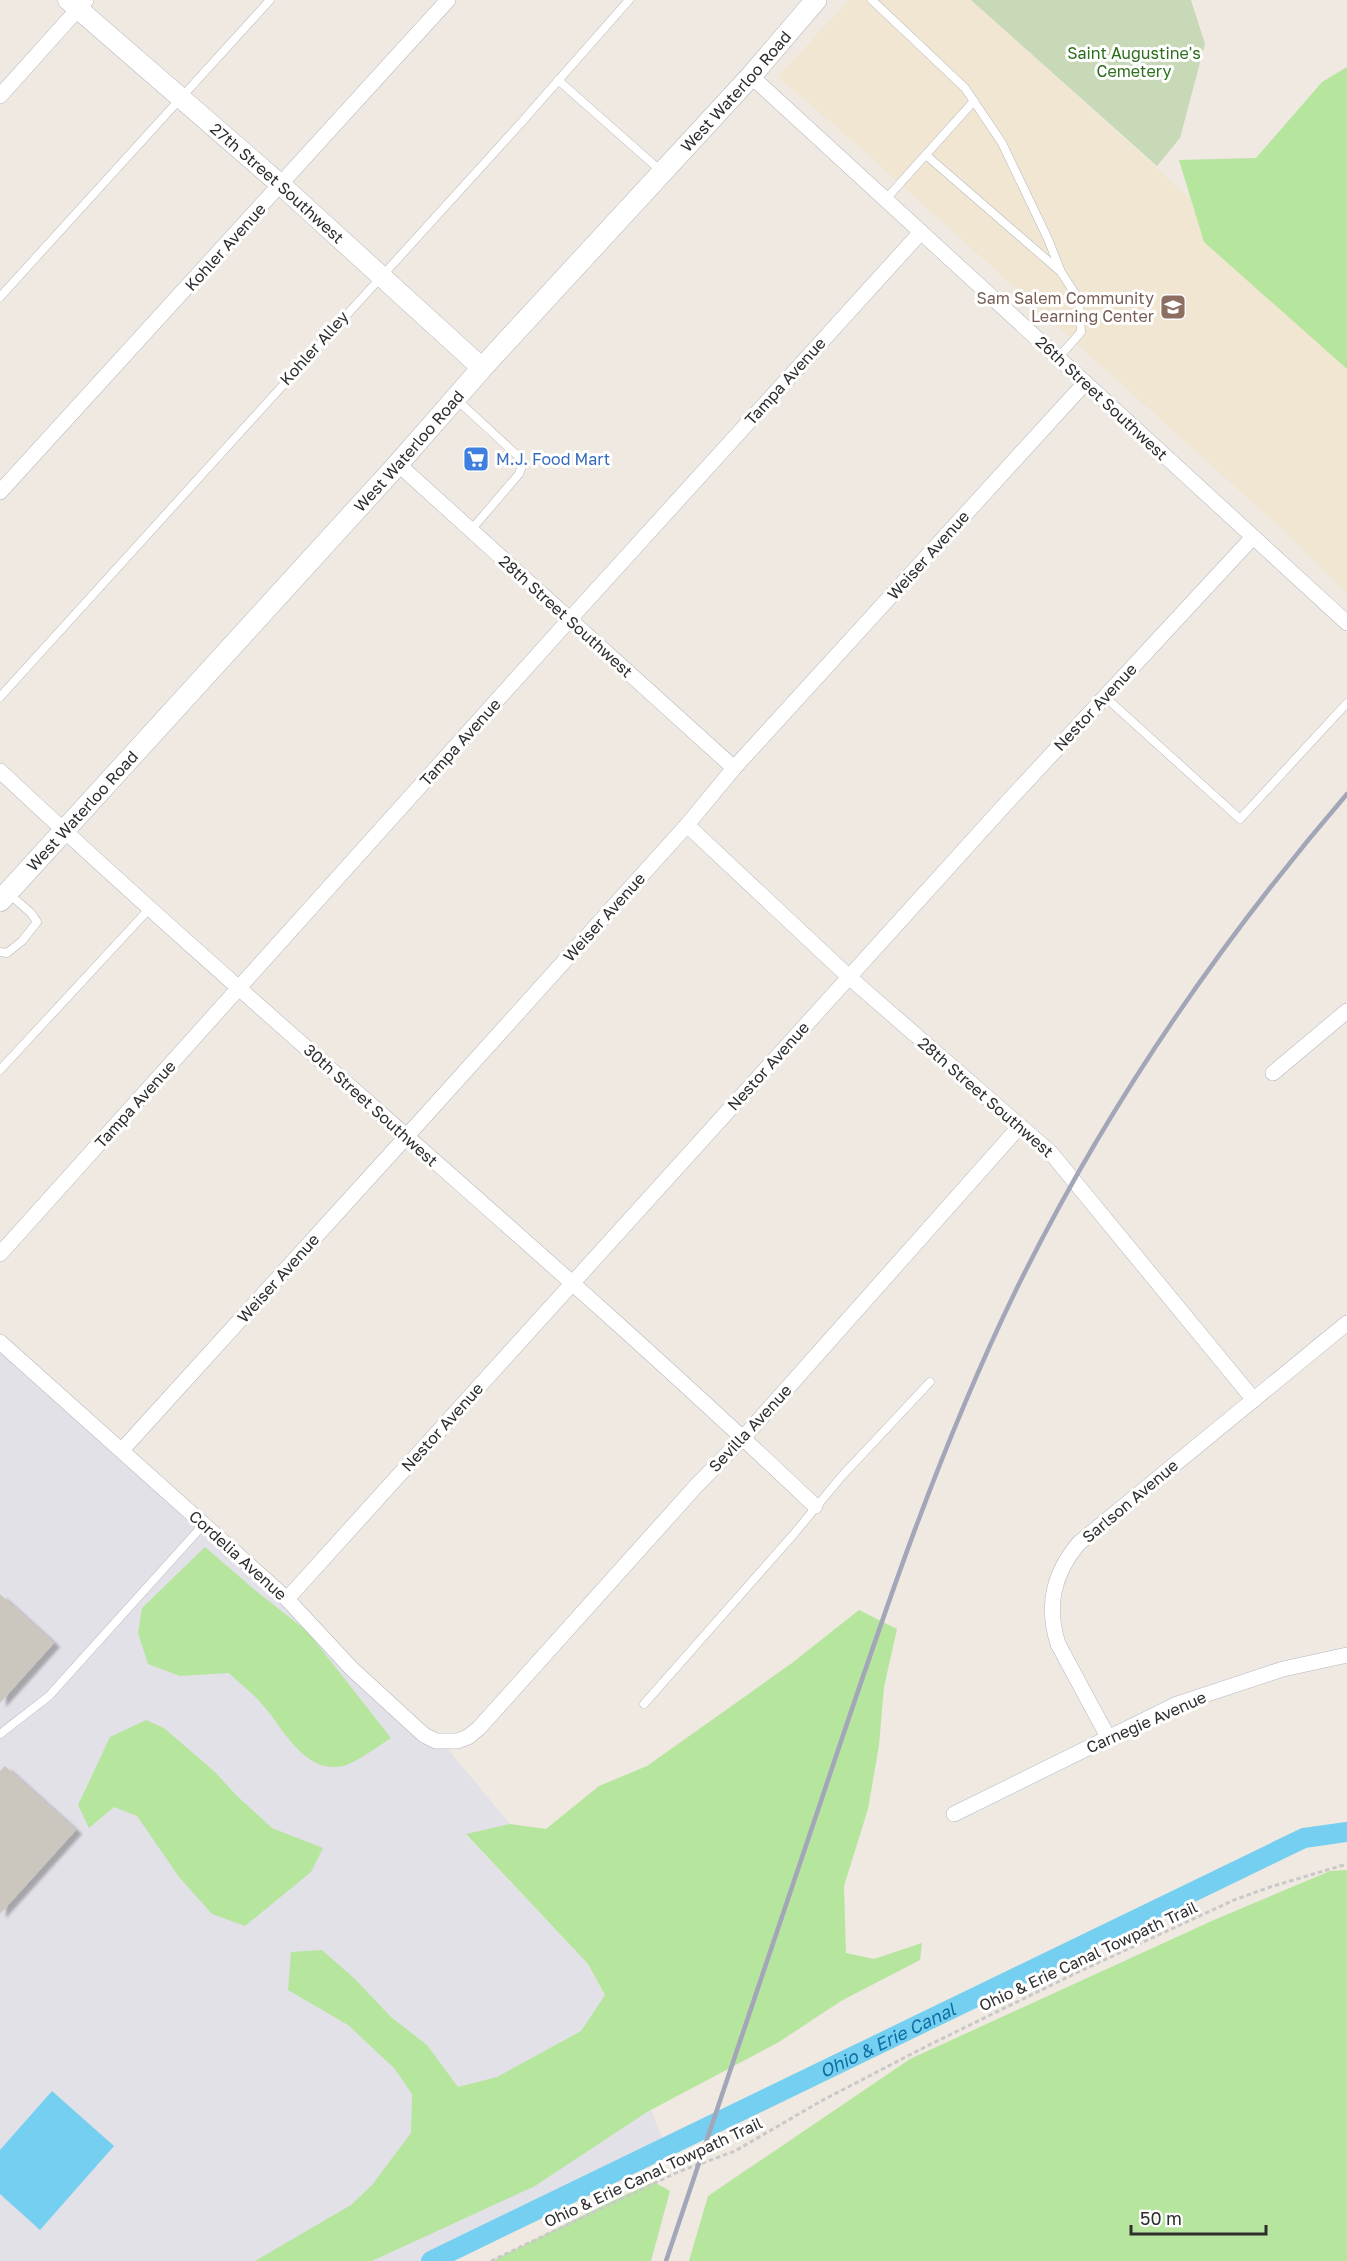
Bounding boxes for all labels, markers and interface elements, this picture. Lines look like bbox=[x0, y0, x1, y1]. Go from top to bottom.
street label: West Waterloo Road bbox=[676, 27, 795, 156]
park label: Saint Augustine's Cemetery bbox=[1067, 43, 1201, 81]
street label: 27th Street Southwest bbox=[206, 118, 348, 248]
street label: Kohler Avenue bbox=[180, 199, 270, 295]
place label: Sam Salem Community Learning Center bbox=[977, 288, 1154, 326]
school or university icon: Sam Salem Community Learning Center bbox=[1158, 292, 1188, 322]
street label: Kohler Alley bbox=[275, 307, 353, 389]
street label: 26th Street Southwest bbox=[1032, 332, 1172, 464]
street label: Tampa Avenue bbox=[740, 333, 830, 429]
street label: West Waterloo Road bbox=[350, 386, 468, 516]
supermarket icon: M.J. Food Mart bbox=[461, 444, 491, 474]
place label: M.J. Food Mart bbox=[496, 449, 610, 469]
street label: Weiser Avenue bbox=[883, 506, 973, 604]
street label: 28th Street Southwest bbox=[495, 551, 637, 681]
street label: Nestor Avenue bbox=[1049, 659, 1141, 755]
street label: Tampa Avenue bbox=[415, 694, 505, 790]
street label: West Waterloo Road bbox=[22, 746, 142, 875]
street label: Weiser Avenue bbox=[559, 868, 649, 966]
street label: Nestor Avenue bbox=[723, 1017, 813, 1115]
street label: 28th Street Southwest bbox=[914, 1033, 1058, 1161]
street label: 30th Street Southwest bbox=[300, 1040, 442, 1170]
street label: Tampa Avenue bbox=[90, 1056, 180, 1152]
street label: Weiser Avenue bbox=[233, 1229, 323, 1327]
street label: Nestor Avenue bbox=[397, 1378, 487, 1476]
street label: Sevilla Avenue bbox=[704, 1380, 796, 1476]
street label: Sarlson Avenue bbox=[1078, 1455, 1182, 1547]
street label: Cordelia Avenue bbox=[185, 1506, 291, 1604]
street label: Carnegie Avenue bbox=[1083, 1687, 1209, 1757]
street label: Ohio & Erie Canal Towpath Trail bbox=[976, 1897, 1200, 2015]
water label: Ohio & Erie Canal bbox=[816, 1997, 960, 2082]
street label: Ohio & Erie Canal Towpath Trail bbox=[541, 2113, 765, 2231]
scale bar bbox=[1131, 2198, 1266, 2236]
text: 50 m bbox=[1140, 2207, 1182, 2229]

